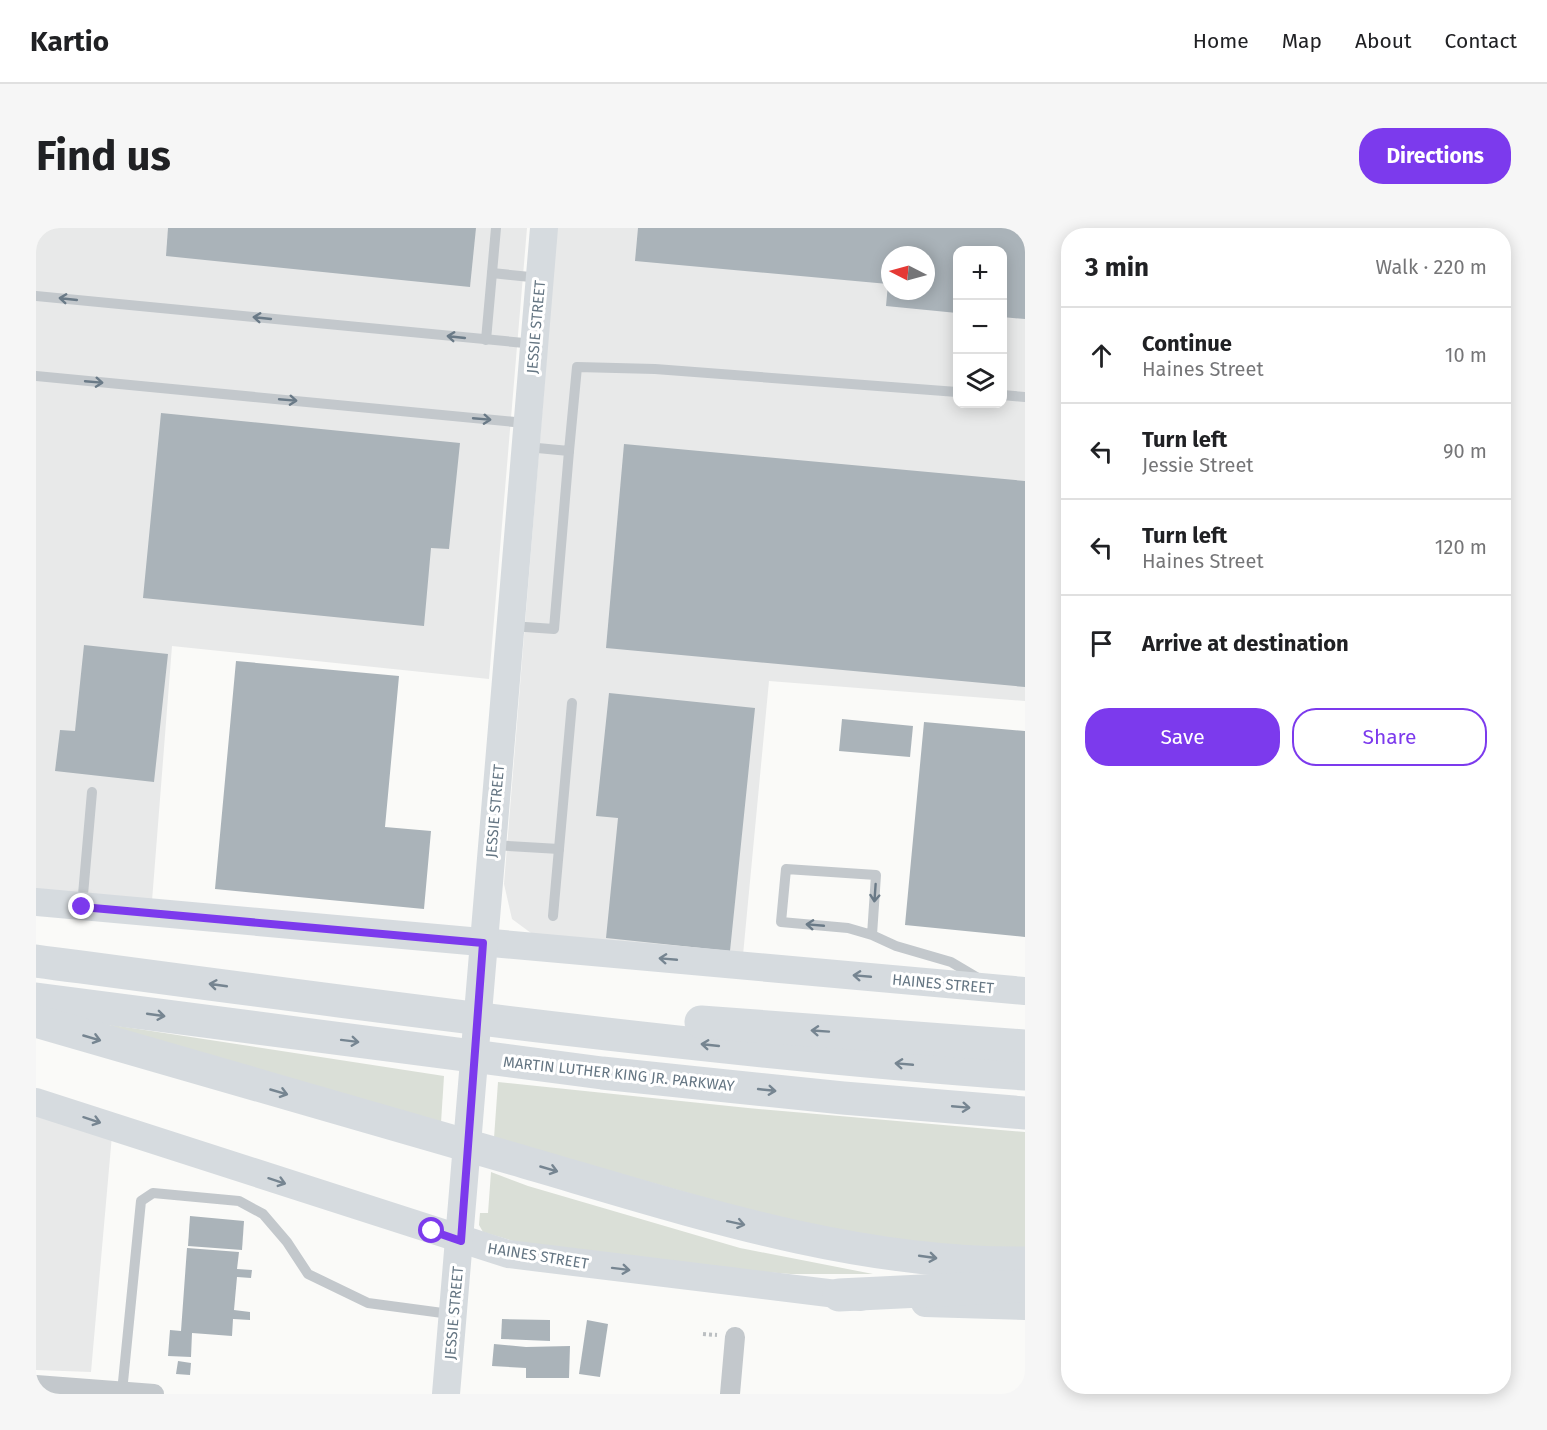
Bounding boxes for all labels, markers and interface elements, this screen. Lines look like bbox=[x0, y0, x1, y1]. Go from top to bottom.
text: Kartio bbox=[30, 25, 109, 58]
text: Home bbox=[1193, 28, 1249, 54]
text: Map bbox=[1282, 28, 1322, 54]
text: About bbox=[1355, 28, 1412, 54]
text: Contact bbox=[1445, 28, 1517, 54]
button: Directions bbox=[1359, 128, 1511, 184]
text: Find us bbox=[36, 131, 171, 181]
north arrow bbox=[881, 246, 935, 300]
map controls bbox=[953, 246, 1007, 408]
button: + bbox=[953, 246, 1007, 300]
text: 3 min bbox=[1085, 252, 1149, 283]
text: Walk · 220 m bbox=[1376, 255, 1487, 279]
street label: JESSIE STREET bbox=[523, 279, 549, 374]
one-way arrow bbox=[58, 293, 78, 304]
button: − bbox=[953, 300, 1007, 354]
one-way arrow bbox=[252, 312, 272, 323]
text: Continue bbox=[1142, 330, 1232, 357]
one-way arrow bbox=[446, 331, 466, 342]
icon: ahead bbox=[1085, 339, 1118, 372]
text: 10 m bbox=[1445, 343, 1487, 367]
button: layers bbox=[953, 354, 1007, 408]
text: Haines Street bbox=[1142, 357, 1264, 381]
one-way arrow bbox=[84, 377, 104, 388]
one-way arrow bbox=[278, 395, 298, 406]
one-way arrow bbox=[472, 414, 492, 425]
text: Turn left bbox=[1142, 426, 1227, 453]
icon: left bbox=[1085, 435, 1118, 468]
text: 90 m bbox=[1443, 439, 1487, 463]
text: Jessie Street bbox=[1142, 453, 1254, 477]
text: Turn left bbox=[1142, 522, 1227, 549]
icon: left bbox=[1085, 531, 1118, 564]
text: 120 m bbox=[1435, 535, 1487, 559]
text: Haines Street bbox=[1142, 549, 1264, 573]
icon: arrive bbox=[1085, 627, 1118, 660]
text: Arrive at destination bbox=[1142, 630, 1349, 657]
button: Save bbox=[1085, 708, 1280, 766]
button: Share bbox=[1292, 708, 1487, 766]
street label: JESSIE STREET bbox=[482, 763, 508, 858]
one-way arrow bbox=[869, 882, 880, 902]
route end bbox=[68, 893, 94, 919]
one-way arrow bbox=[805, 919, 825, 930]
one-way arrow bbox=[658, 953, 678, 964]
one-way arrow bbox=[853, 970, 873, 981]
street label: HAINES STREET bbox=[891, 971, 995, 997]
one-way arrow bbox=[208, 979, 228, 990]
one-way arrow bbox=[146, 1009, 166, 1020]
one-way arrow bbox=[811, 1025, 831, 1036]
one-way arrow bbox=[82, 1033, 101, 1044]
one-way arrow bbox=[339, 1035, 359, 1046]
one-way arrow bbox=[700, 1039, 720, 1050]
street label: MARTIN LUTHER KING JR. PARKWAY bbox=[502, 1053, 736, 1095]
one-way arrow bbox=[894, 1058, 914, 1069]
one-way arrow bbox=[756, 1085, 776, 1096]
one-way arrow bbox=[269, 1087, 288, 1098]
one-way arrow bbox=[950, 1102, 970, 1113]
one-way arrow bbox=[82, 1116, 101, 1127]
one-way arrow bbox=[539, 1164, 558, 1175]
one-way arrow bbox=[267, 1176, 286, 1187]
route start bbox=[418, 1217, 444, 1243]
one-way arrow bbox=[727, 1217, 746, 1229]
street label: HAINES STREET bbox=[486, 1239, 590, 1273]
one-way arrow bbox=[918, 1252, 938, 1263]
one-way arrow bbox=[611, 1263, 631, 1274]
street label: JESSIE STREET bbox=[441, 1265, 467, 1360]

